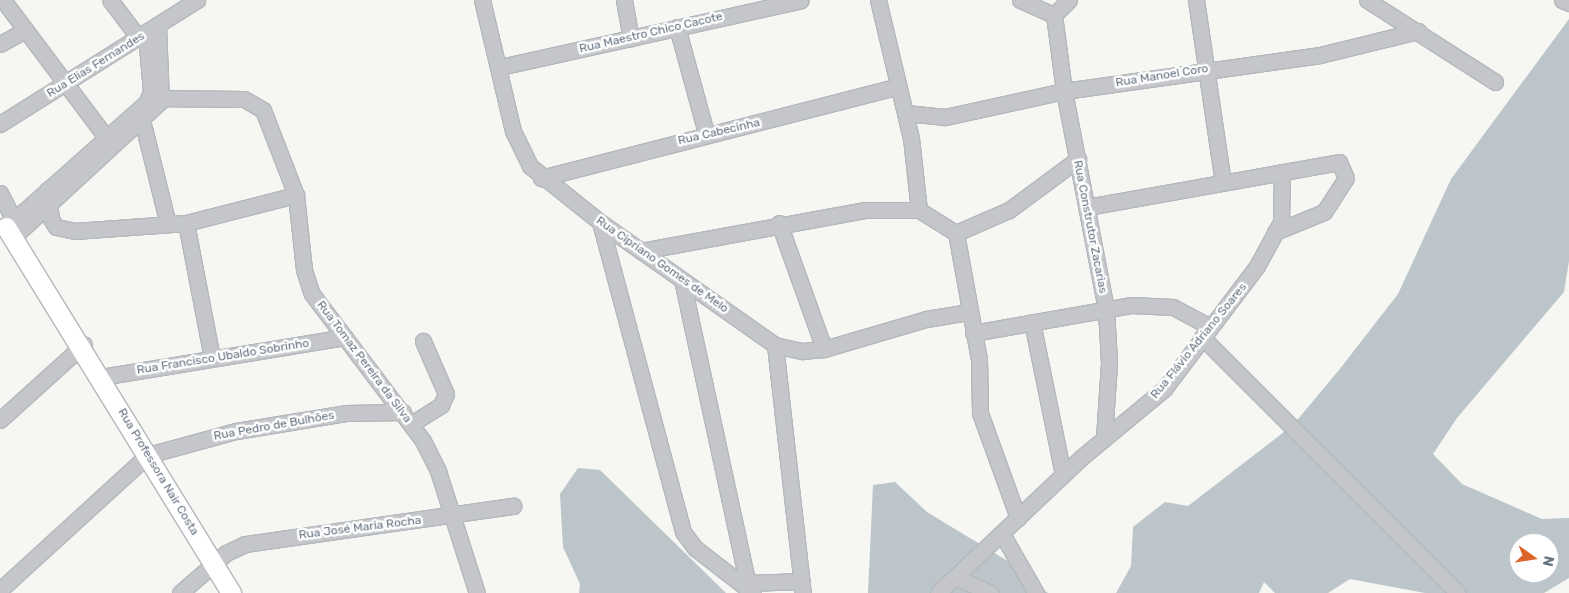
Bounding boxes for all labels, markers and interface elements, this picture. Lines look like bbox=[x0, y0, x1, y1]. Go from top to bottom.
street label: Rua Maestro Chico Cacote bbox=[578, 9, 724, 57]
street label: Rua Elias Fernandes bbox=[44, 29, 148, 101]
street label: Rua Manoel Coro bbox=[1115, 62, 1209, 90]
street label: Rua Cabecinha bbox=[677, 116, 761, 148]
street label: Rua Construtor Zacarias bbox=[1070, 159, 1110, 295]
street label: Rua Cipriano Gomes de Melo bbox=[593, 214, 731, 316]
street label: Rua Flávio Adriano Soares bbox=[1148, 280, 1250, 402]
street label: Rua Tomaz Pereira da Silva bbox=[313, 298, 415, 426]
street label: Rua Francisco Ubaldo Sobrinho bbox=[136, 336, 310, 378]
street label: Rua Professora Nair Costa bbox=[114, 406, 202, 538]
street label: Rua Pedro de Bulhões bbox=[212, 408, 336, 444]
street label: Rua José Maria Rocha bbox=[298, 513, 422, 543]
north arrow bbox=[1509, 533, 1559, 583]
text: N bbox=[1539, 554, 1558, 568]

